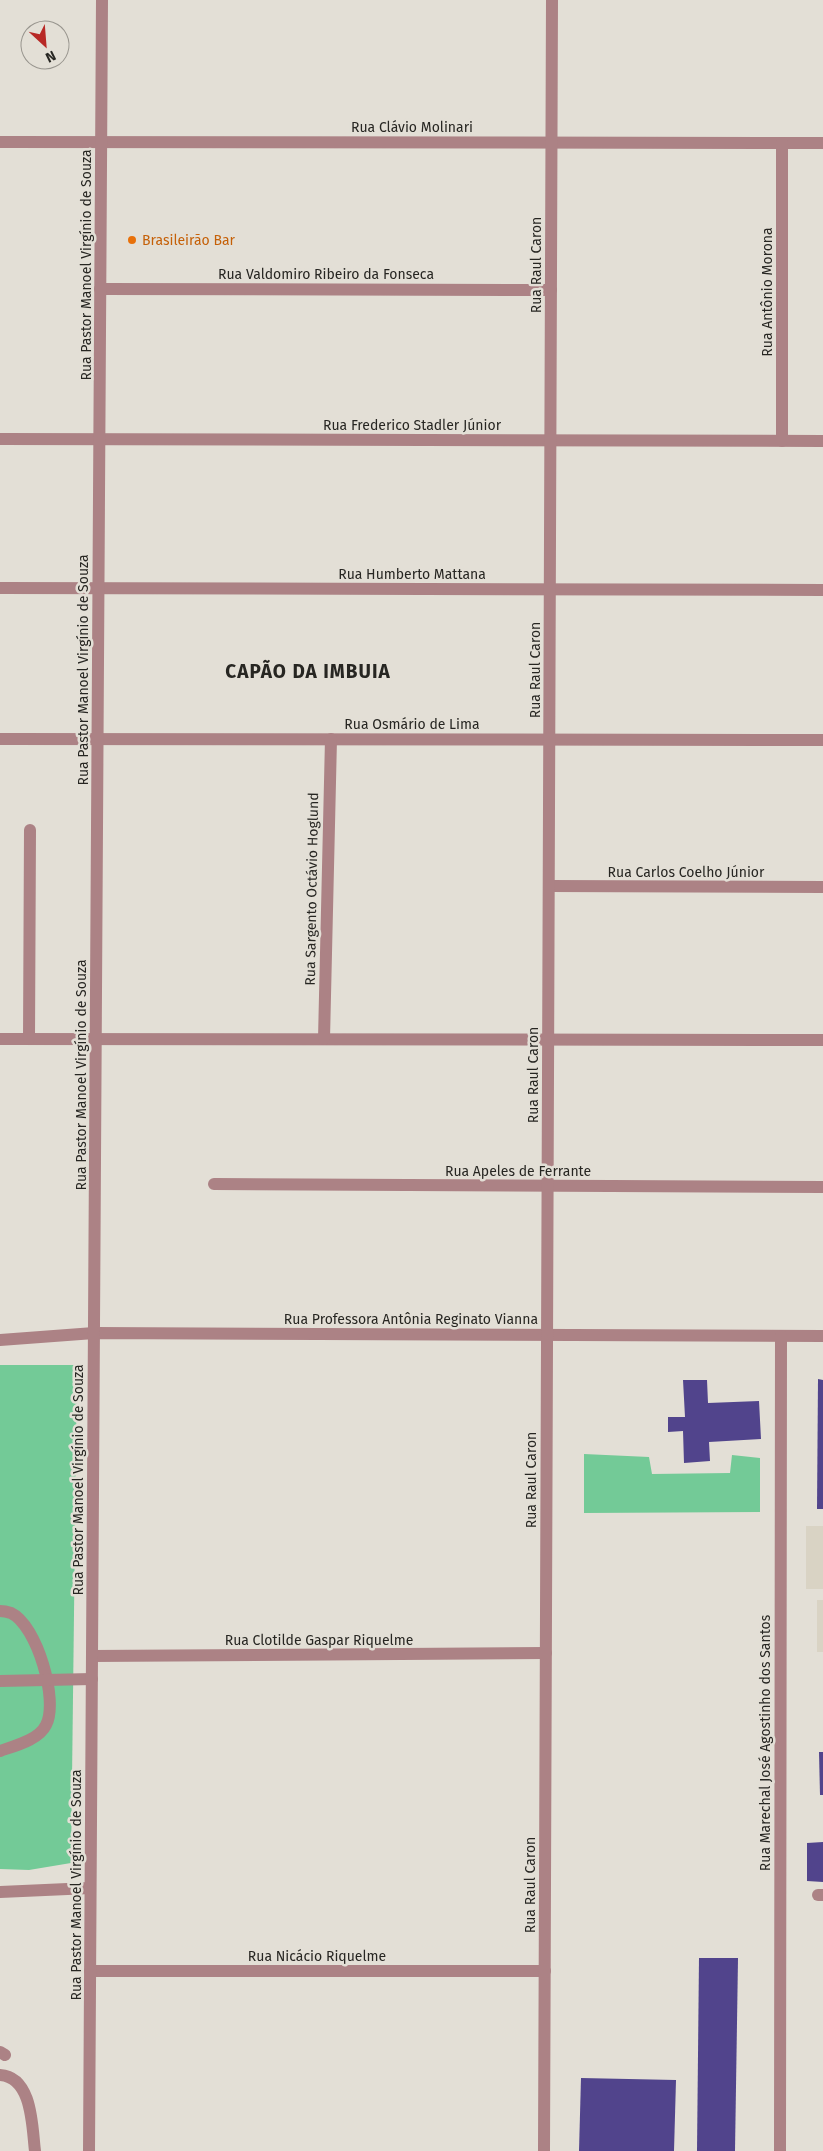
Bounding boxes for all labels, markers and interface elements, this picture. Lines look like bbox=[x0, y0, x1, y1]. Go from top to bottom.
north arrow bbox=[20, 20, 70, 70]
text: N bbox=[43, 47, 58, 66]
street label: Rua Clávio Molinari bbox=[351, 119, 473, 136]
street label: Rua Pastor Manoel Virgínio de Souza bbox=[78, 149, 95, 381]
street label: Rua Raul Caron bbox=[528, 217, 545, 313]
street label: Rua Antônio Morona bbox=[759, 227, 776, 357]
place label: Brasileirão Bar bbox=[142, 232, 236, 249]
marker: Brasileirão Bar bbox=[126, 234, 138, 246]
street label: Rua Valdomiro Ribeiro da Fonseca bbox=[218, 266, 434, 283]
street label: Rua Frederico Stadler Júnior bbox=[323, 417, 502, 434]
street label: Rua Pastor Manoel Virgínio de Souza bbox=[75, 554, 92, 786]
street label: Rua Humberto Mattana bbox=[338, 566, 486, 583]
street label: Rua Raul Caron bbox=[527, 622, 544, 718]
district label: CAPÃO DA IMBUIA bbox=[225, 659, 391, 683]
street label: Rua Osmário de Lima bbox=[344, 716, 480, 733]
street label: Rua Sargento Octávio Hoglund bbox=[302, 792, 322, 986]
street label: Rua Carlos Coelho Júnior bbox=[608, 864, 765, 881]
street label: Rua Pastor Manoel Virgínio de Souza bbox=[73, 959, 90, 1191]
street label: Rua Raul Caron bbox=[525, 1027, 542, 1123]
street label: Rua Apeles de Ferrante bbox=[445, 1163, 591, 1180]
street label: Rua Professora Antônia Reginato Vianna bbox=[284, 1311, 538, 1328]
street label: Rua Pastor Manoel Virgínio de Souza bbox=[70, 1364, 87, 1596]
street label: Rua Raul Caron bbox=[523, 1432, 540, 1528]
street label: Rua Marechal José Agostinho dos Santos bbox=[757, 1614, 774, 1871]
street label: Rua Clotilde Gaspar Riquelme bbox=[225, 1632, 413, 1649]
street label: Rua Pastor Manoel Virgínio de Souza bbox=[68, 1769, 85, 2001]
street label: Rua Raul Caron bbox=[522, 1837, 539, 1933]
street label: Rua Nicácio Riquelme bbox=[248, 1948, 386, 1965]

